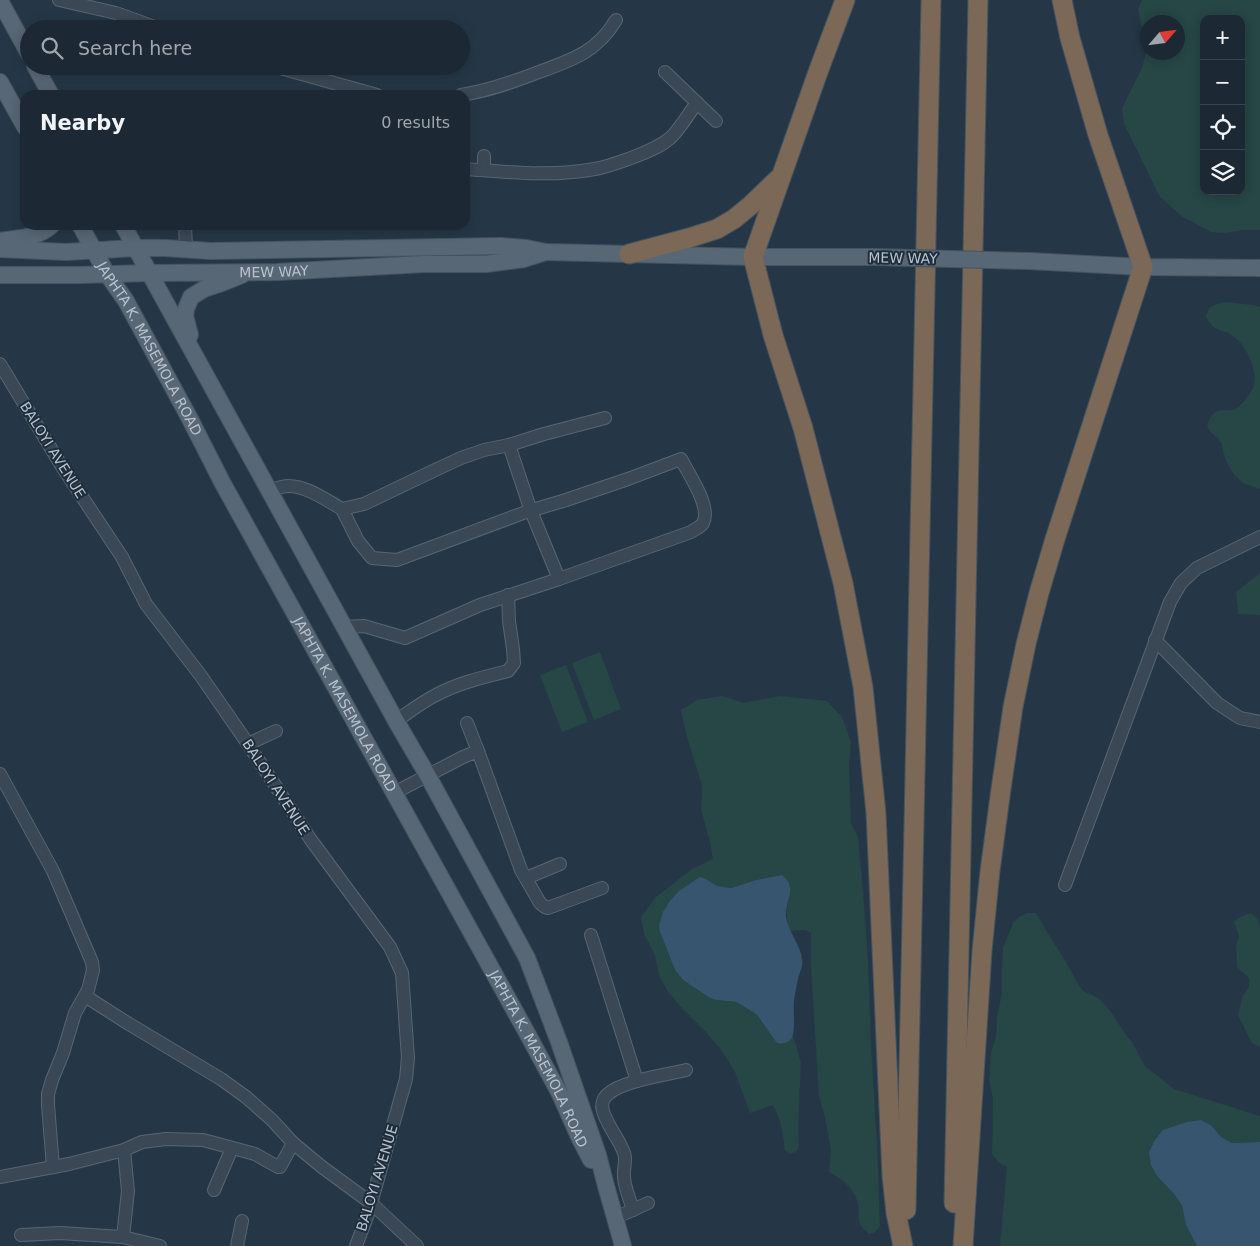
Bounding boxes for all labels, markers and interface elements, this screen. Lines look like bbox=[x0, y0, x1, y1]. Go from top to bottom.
north arrow bbox=[1140, 15, 1185, 60]
map controls bbox=[1200, 15, 1245, 195]
button: + bbox=[1200, 15, 1245, 60]
search box bbox=[20, 20, 470, 75]
icon: search bbox=[38, 34, 66, 62]
text: Search here bbox=[78, 37, 192, 59]
button: − bbox=[1200, 60, 1245, 105]
button: locate bbox=[1200, 105, 1245, 150]
text: Nearby bbox=[40, 111, 125, 135]
text: 0 results bbox=[381, 113, 450, 132]
button: layers bbox=[1200, 150, 1245, 195]
street label: MEW WAY bbox=[868, 249, 938, 267]
street label: JAPHTA K. MASEMOLA ROAD bbox=[93, 258, 205, 438]
street label: MEW WAY bbox=[239, 262, 309, 280]
street label: BALOYI AVENUE bbox=[17, 399, 89, 501]
street label: JAPHTA K. MASEMOLA ROAD bbox=[290, 613, 400, 795]
street label: BALOYI AVENUE bbox=[239, 736, 313, 838]
street label: JAPHTA K. MASEMOLA ROAD bbox=[485, 967, 591, 1150]
street label: BALOYI AVENUE bbox=[353, 1123, 401, 1233]

